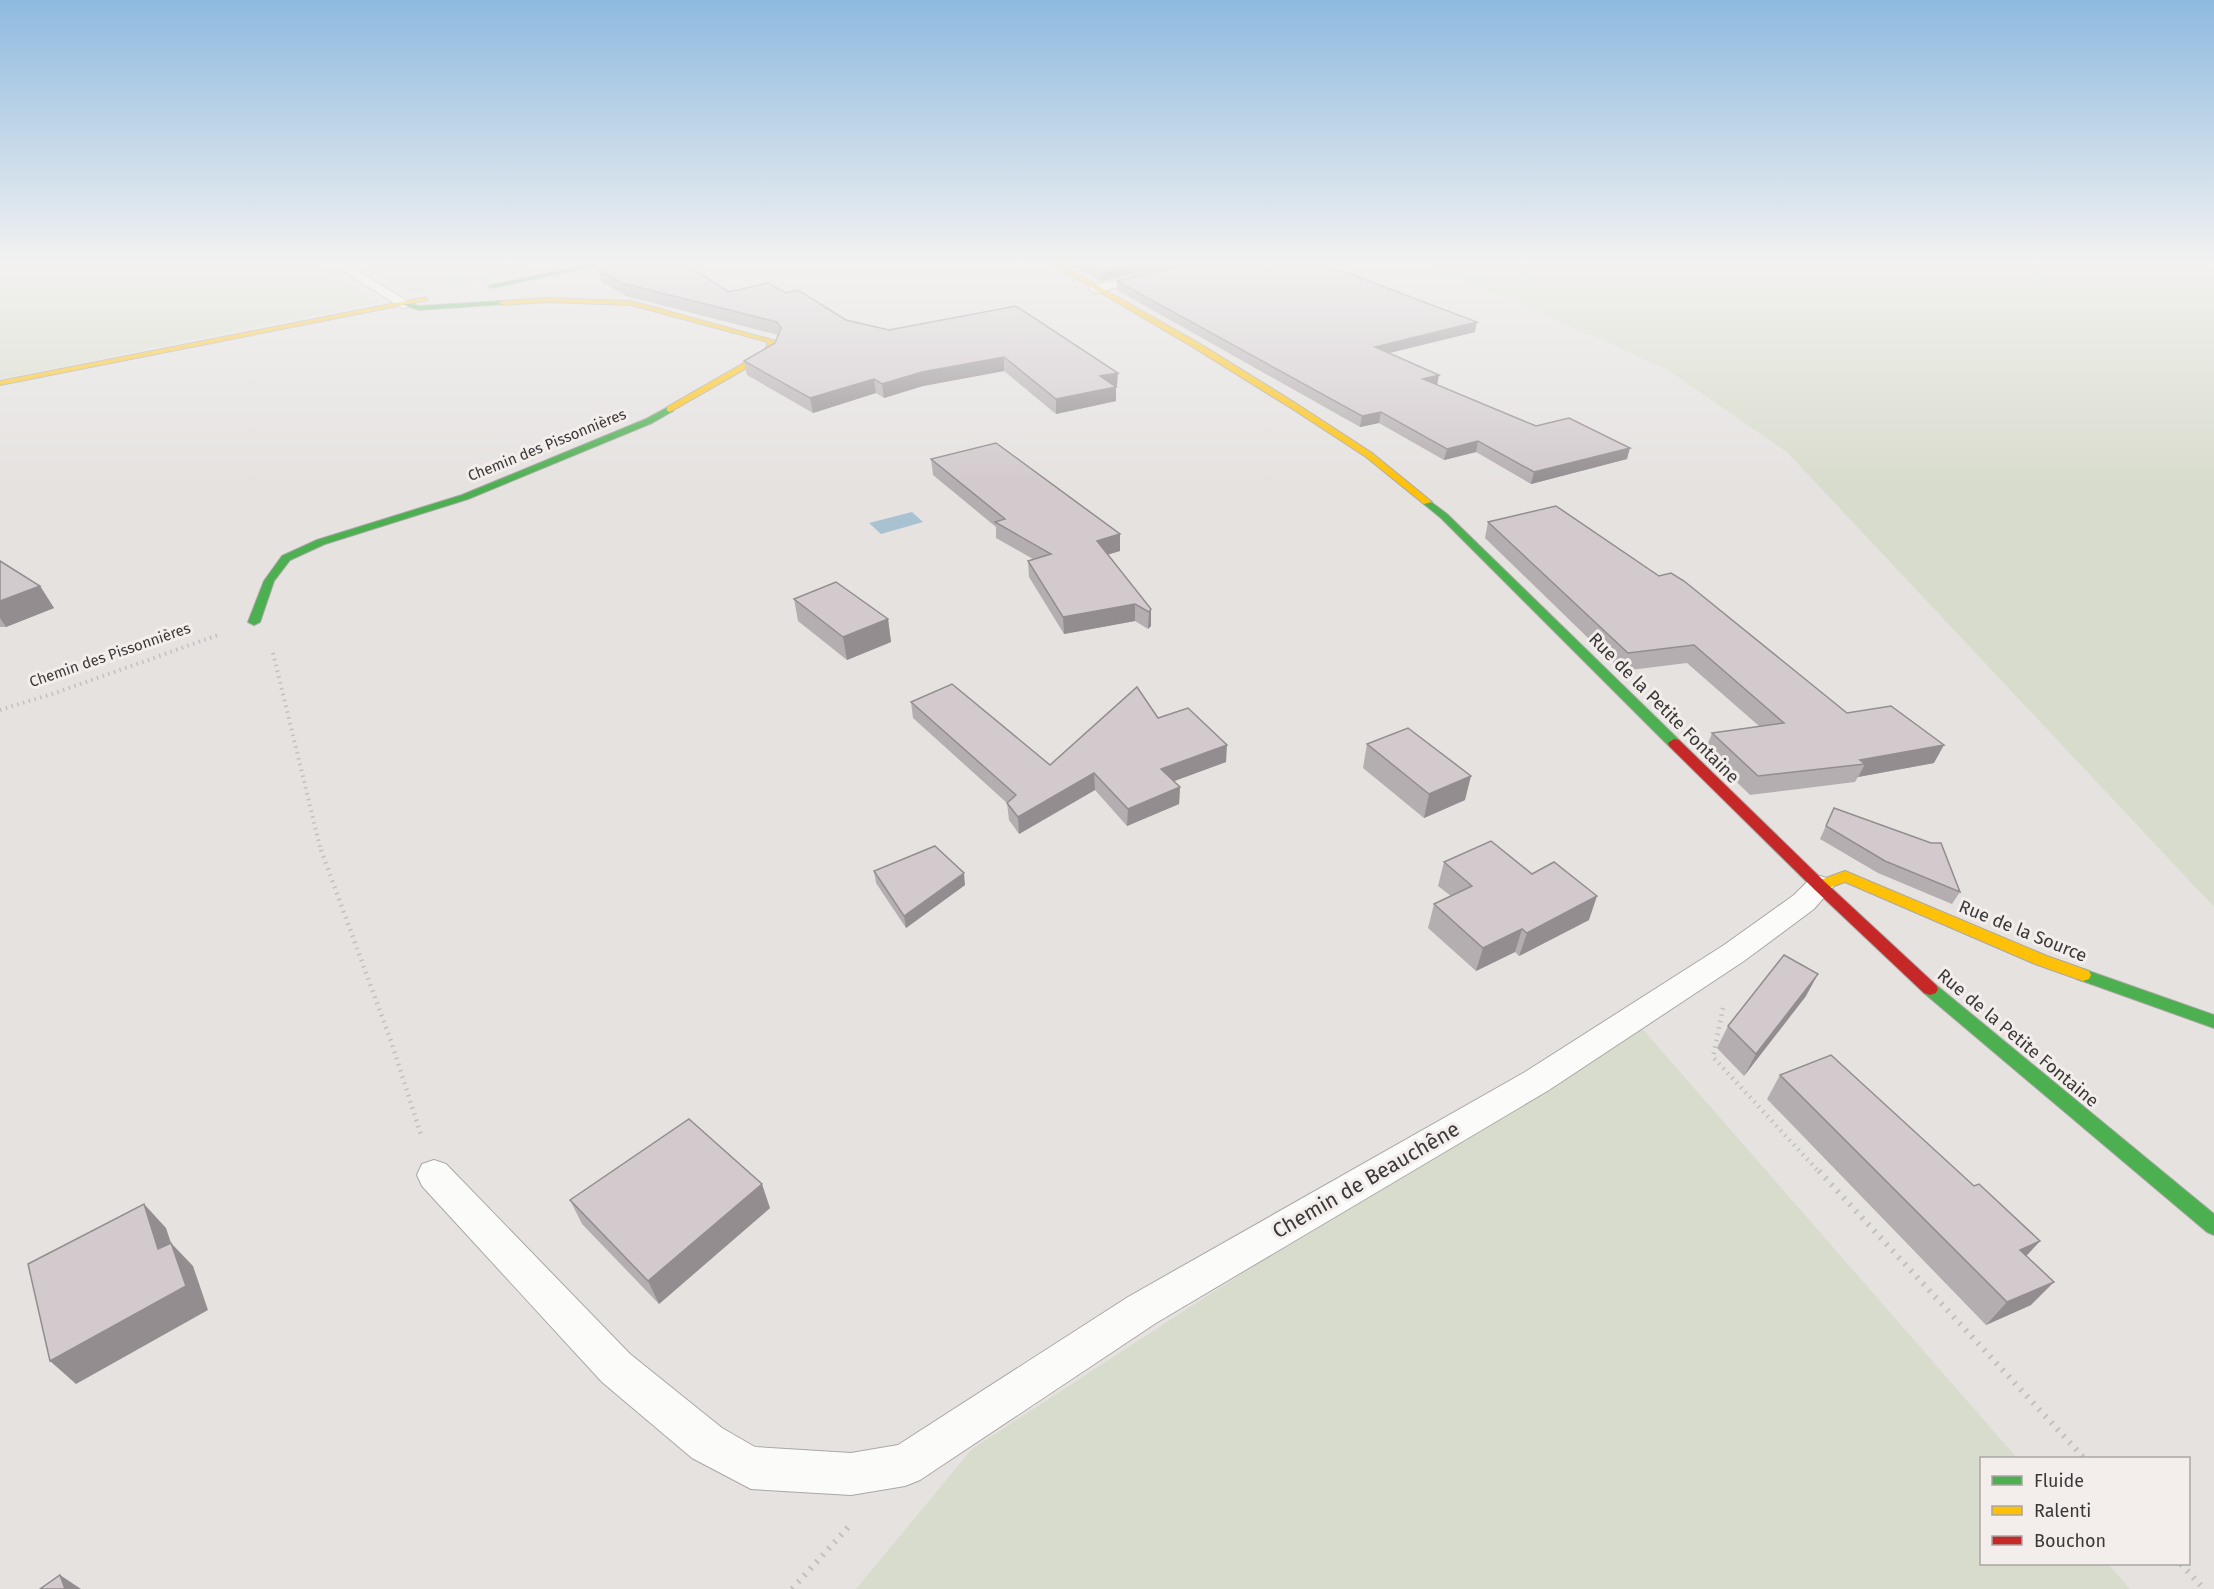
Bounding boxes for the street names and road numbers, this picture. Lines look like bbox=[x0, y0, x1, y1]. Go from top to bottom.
street label: Chemin des Pissonnières bbox=[465, 405, 629, 485]
street label: Chemin des Pissonnières bbox=[27, 619, 193, 691]
street label: Rue de la Petite Fontaine bbox=[1584, 628, 1744, 788]
street label: Rue de la Source bbox=[1956, 895, 2090, 967]
street label: Rue de la Petite Fontaine bbox=[1933, 964, 2103, 1112]
street label: Chemin de Beauchêne bbox=[1268, 1116, 1464, 1244]

